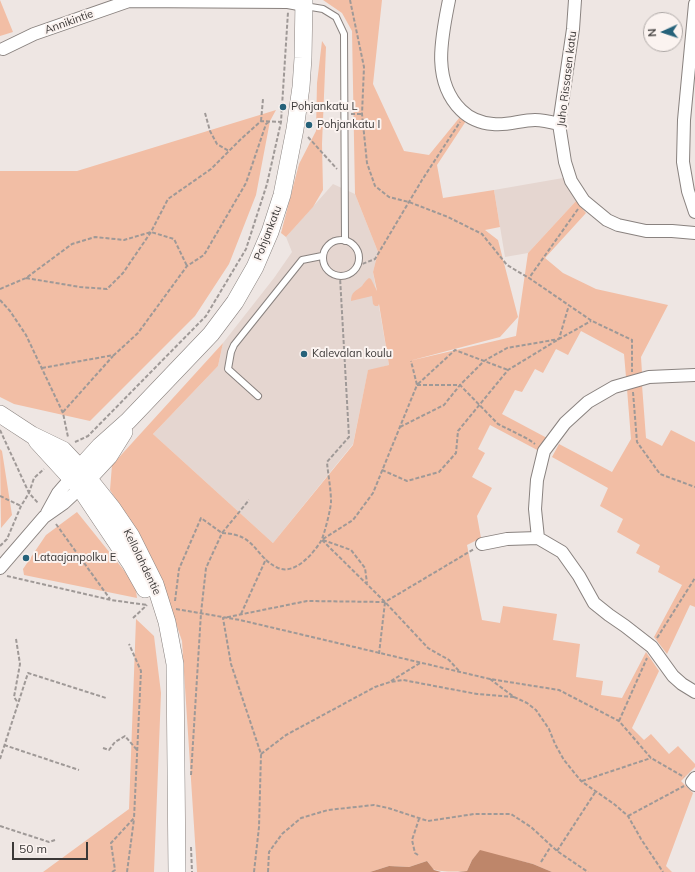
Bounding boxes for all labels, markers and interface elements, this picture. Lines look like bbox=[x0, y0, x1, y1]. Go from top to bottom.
street label: Annikintie bbox=[43, 7, 95, 37]
north arrow bbox=[643, 12, 683, 52]
text: N bbox=[645, 28, 659, 37]
street label: Juho Rissasen katu bbox=[555, 30, 579, 128]
place label: Pohjankatu L bbox=[291, 100, 358, 114]
marker: Pohjankatu L bbox=[278, 102, 288, 112]
place label: Pohjankatu I bbox=[317, 118, 380, 132]
marker: Pohjankatu I bbox=[304, 120, 314, 130]
street label: Pohjankatu bbox=[251, 204, 285, 262]
place label: Kalevalan koulu bbox=[312, 347, 392, 361]
marker: Kalevalan koulu bbox=[299, 349, 309, 359]
street label: Kellolahdentie bbox=[120, 527, 164, 597]
place label: Lataajanpolku E bbox=[34, 551, 116, 565]
marker: Lataajanpolku E bbox=[21, 553, 31, 563]
scale bar bbox=[14, 834, 90, 860]
text: 50 m bbox=[19, 841, 47, 856]

